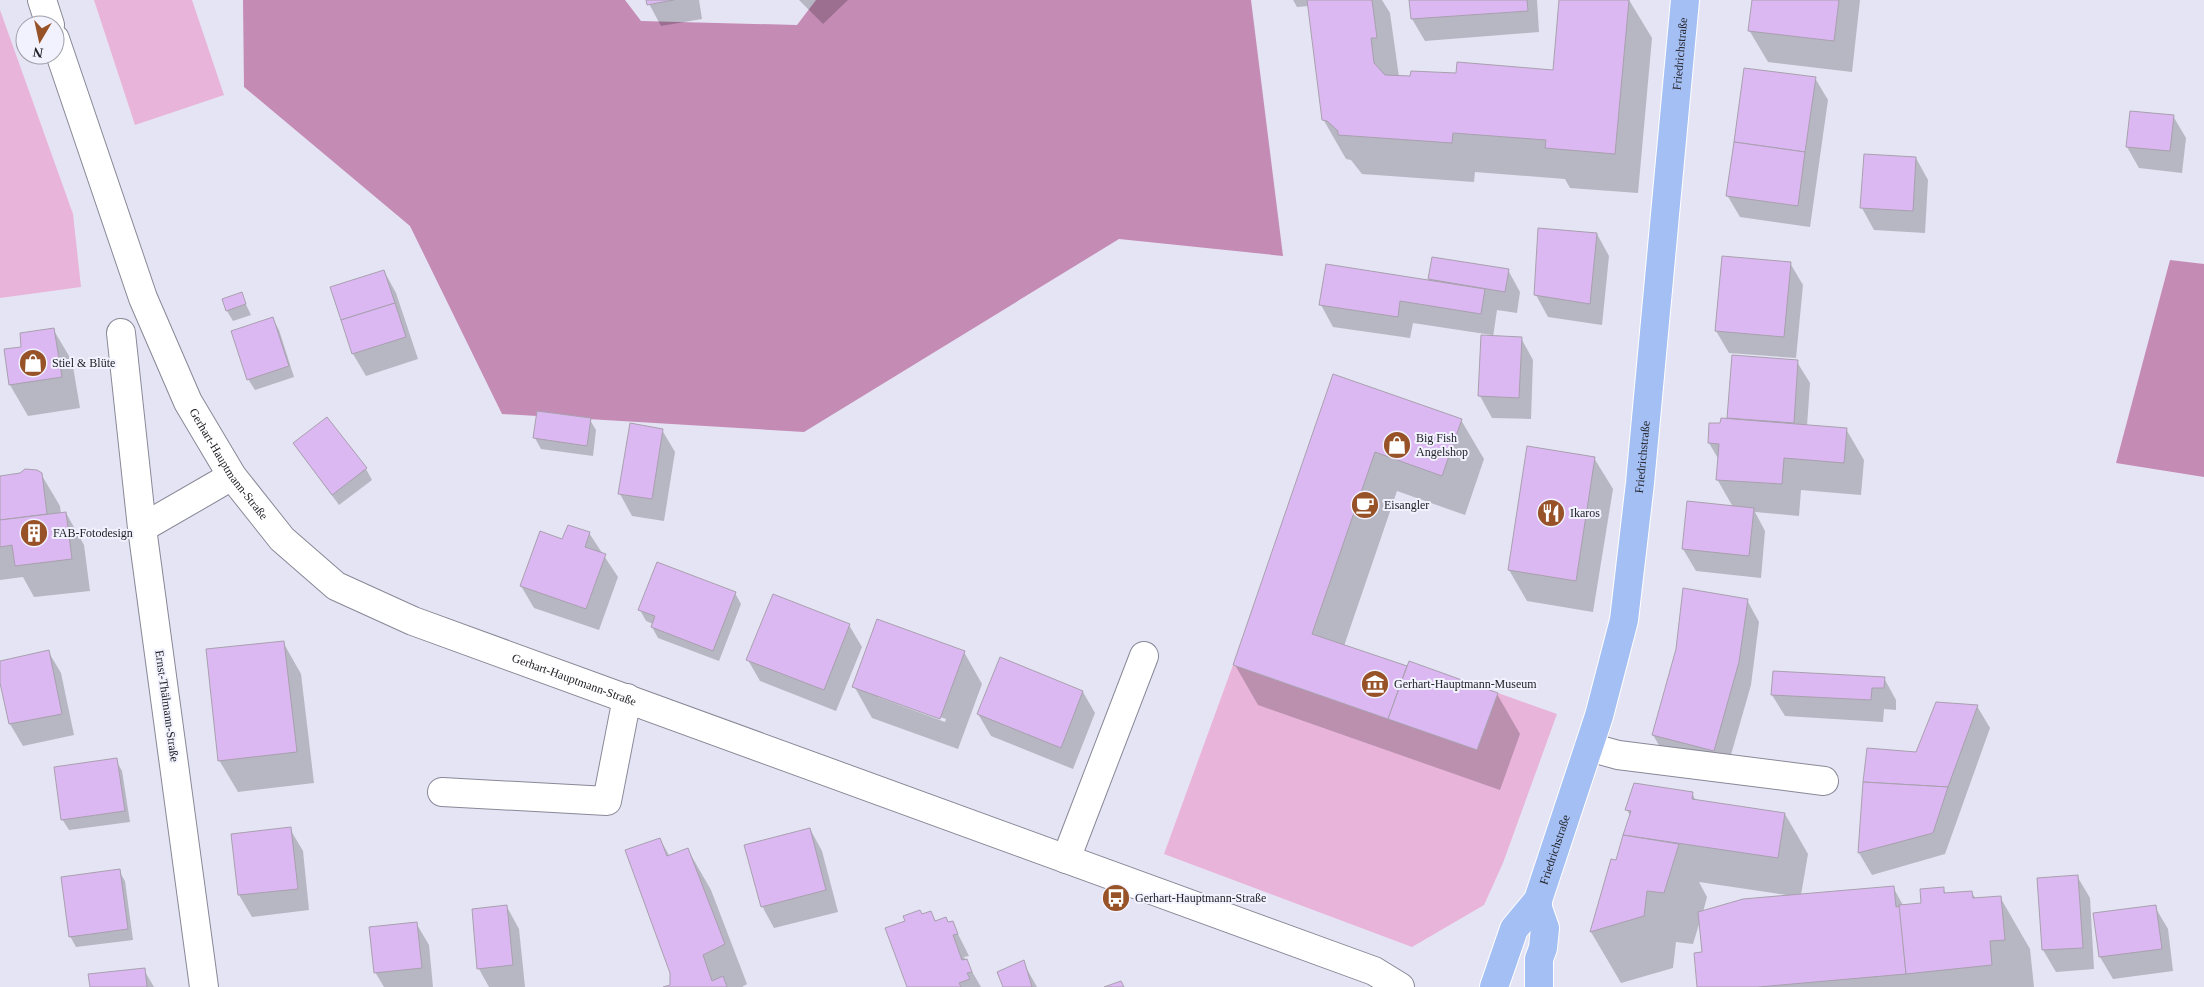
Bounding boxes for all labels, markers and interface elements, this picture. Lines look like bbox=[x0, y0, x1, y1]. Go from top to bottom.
north arrow bbox=[15, 15, 65, 65]
street label: Friedrichstraße bbox=[1670, 17, 1690, 91]
text: N bbox=[32, 44, 44, 61]
shop icon: Stiel & Blüte bbox=[18, 348, 48, 378]
place label: Stiel & Blüte bbox=[52, 356, 115, 370]
street label: Gerhart-Hauptmann-Straße bbox=[186, 406, 271, 522]
street label: Friedrichstraße bbox=[1632, 420, 1653, 494]
shop icon: Big Fish Angelshop bbox=[1382, 430, 1412, 460]
place label: Big Fish Angelshop bbox=[1416, 431, 1468, 459]
cafe icon: Eisangler bbox=[1350, 490, 1380, 520]
place label: Eisangler bbox=[1384, 498, 1429, 512]
restaurant icon: Ikaros bbox=[1536, 498, 1566, 528]
place label: Ikaros bbox=[1570, 506, 1600, 520]
building icon: FAB-Fotodesign bbox=[19, 518, 49, 548]
place label: FAB-Fotodesign bbox=[53, 526, 133, 540]
street label: Ernst-Thälmann-Straße bbox=[152, 649, 182, 763]
street label: Gerhart-Hauptmann-Straße bbox=[510, 651, 638, 709]
museum icon: Gerhart-Hauptmann-Museum bbox=[1360, 669, 1390, 699]
place label: Gerhart-Hauptmann-Museum bbox=[1394, 677, 1537, 691]
street label: Friedrichstraße bbox=[1537, 813, 1573, 886]
bus stop icon: Gerhart-Hauptmann-Straße bbox=[1101, 883, 1131, 913]
place label: Gerhart-Hauptmann-Straße bbox=[1135, 891, 1266, 905]

